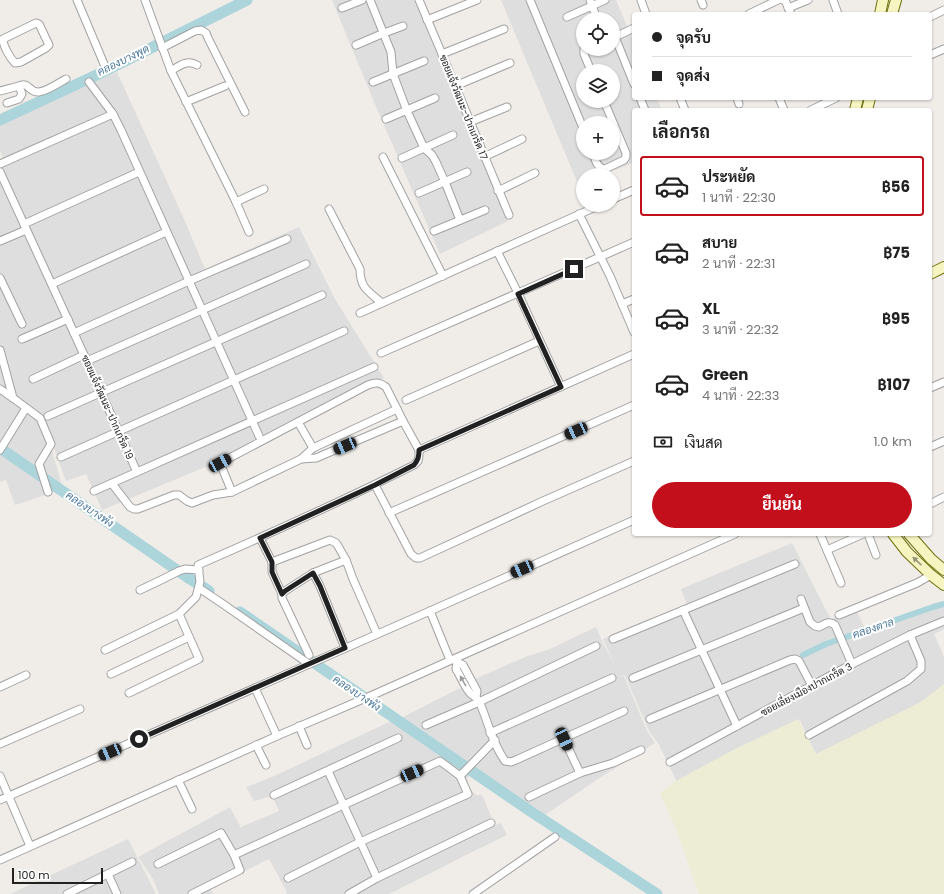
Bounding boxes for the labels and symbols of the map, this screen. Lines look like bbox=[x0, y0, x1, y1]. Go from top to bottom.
water label: คลองบางพูด bbox=[94, 40, 152, 80]
street label: ซอยแจ้งวัฒนะ-ปากเกร็ด 17 bbox=[436, 52, 492, 163]
route end bbox=[565, 260, 583, 278]
street label: ซอยแจ้งวัฒนะ-ปากเกร็ด 19 bbox=[78, 352, 137, 462]
car bbox=[563, 421, 589, 441]
car bbox=[332, 436, 358, 456]
car bbox=[207, 452, 233, 474]
water label: คลองบางพัง bbox=[63, 487, 117, 531]
one-way arrow bbox=[912, 556, 922, 566]
car bbox=[509, 559, 535, 579]
water label: คลองตาล bbox=[850, 613, 896, 643]
street label: ซอยเลี่ยงเมืองปากเกร็ด 3 bbox=[757, 658, 855, 720]
water label: คลองบางพัง bbox=[330, 671, 384, 715]
one-way arrow bbox=[460, 675, 467, 687]
car bbox=[553, 726, 575, 752]
route start bbox=[130, 730, 148, 748]
car bbox=[97, 742, 123, 762]
car bbox=[399, 763, 425, 783]
scale bar bbox=[12, 866, 103, 885]

